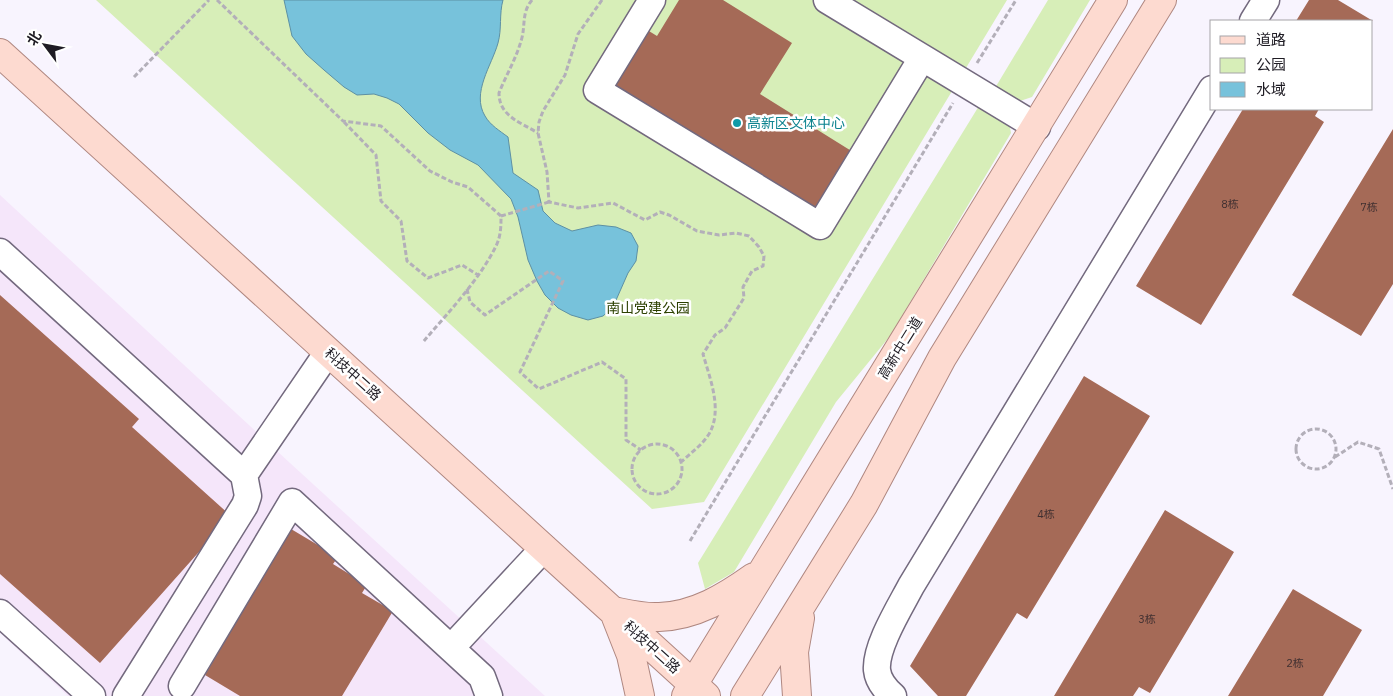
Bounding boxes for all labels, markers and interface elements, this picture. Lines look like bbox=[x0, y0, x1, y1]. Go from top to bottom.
north arrow bbox=[20, 20, 70, 70]
legend bbox=[1210, 20, 1373, 110]
text: 北 bbox=[23, 27, 45, 49]
text: 道路 bbox=[1256, 30, 1286, 49]
text: 公园 bbox=[1256, 55, 1286, 74]
text: 水域 bbox=[1256, 80, 1286, 99]
place label: 高新区文体中心 bbox=[747, 114, 845, 132]
marker: 高新区文体中心 bbox=[731, 117, 743, 129]
house number: 8栋 bbox=[1221, 197, 1239, 211]
house number: 7栋 bbox=[1360, 200, 1378, 214]
park label: 南山党建公园 bbox=[606, 299, 690, 317]
street label: 高新中二道 bbox=[874, 314, 926, 382]
street label: 科技中二路 bbox=[321, 344, 385, 404]
house number: 4栋 bbox=[1037, 507, 1055, 521]
house number: 3栋 bbox=[1138, 612, 1156, 626]
street label: 科技中二路 bbox=[620, 617, 684, 677]
house number: 2栋 bbox=[1286, 656, 1304, 670]

